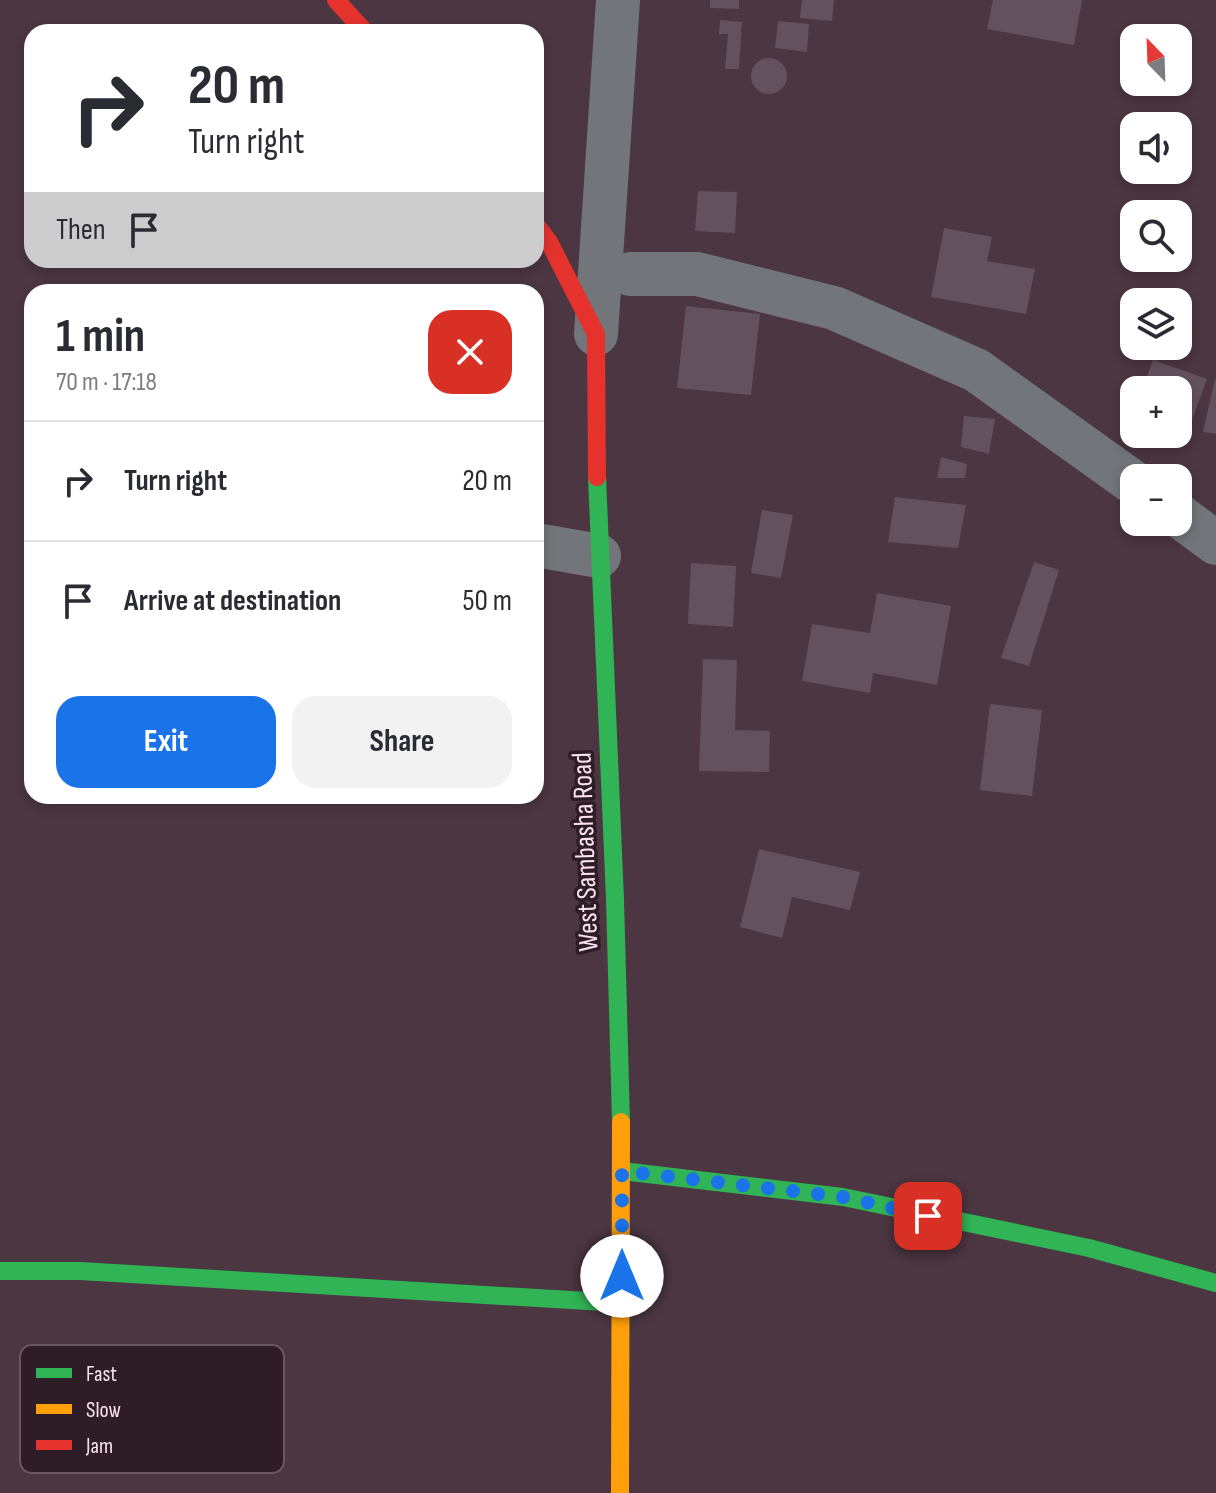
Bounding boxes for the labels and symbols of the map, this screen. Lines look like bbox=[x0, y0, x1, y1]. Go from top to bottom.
north arrow bbox=[1120, 24, 1192, 96]
street label: West Sambasha Road bbox=[566, 752, 605, 952]
pin bbox=[894, 1182, 962, 1250]
position arrow bbox=[580, 1234, 664, 1318]
legend bbox=[20, 1345, 284, 1473]
text: Fast bbox=[86, 1361, 117, 1388]
text: Slow bbox=[86, 1397, 121, 1424]
text: Jam bbox=[85, 1433, 113, 1460]

